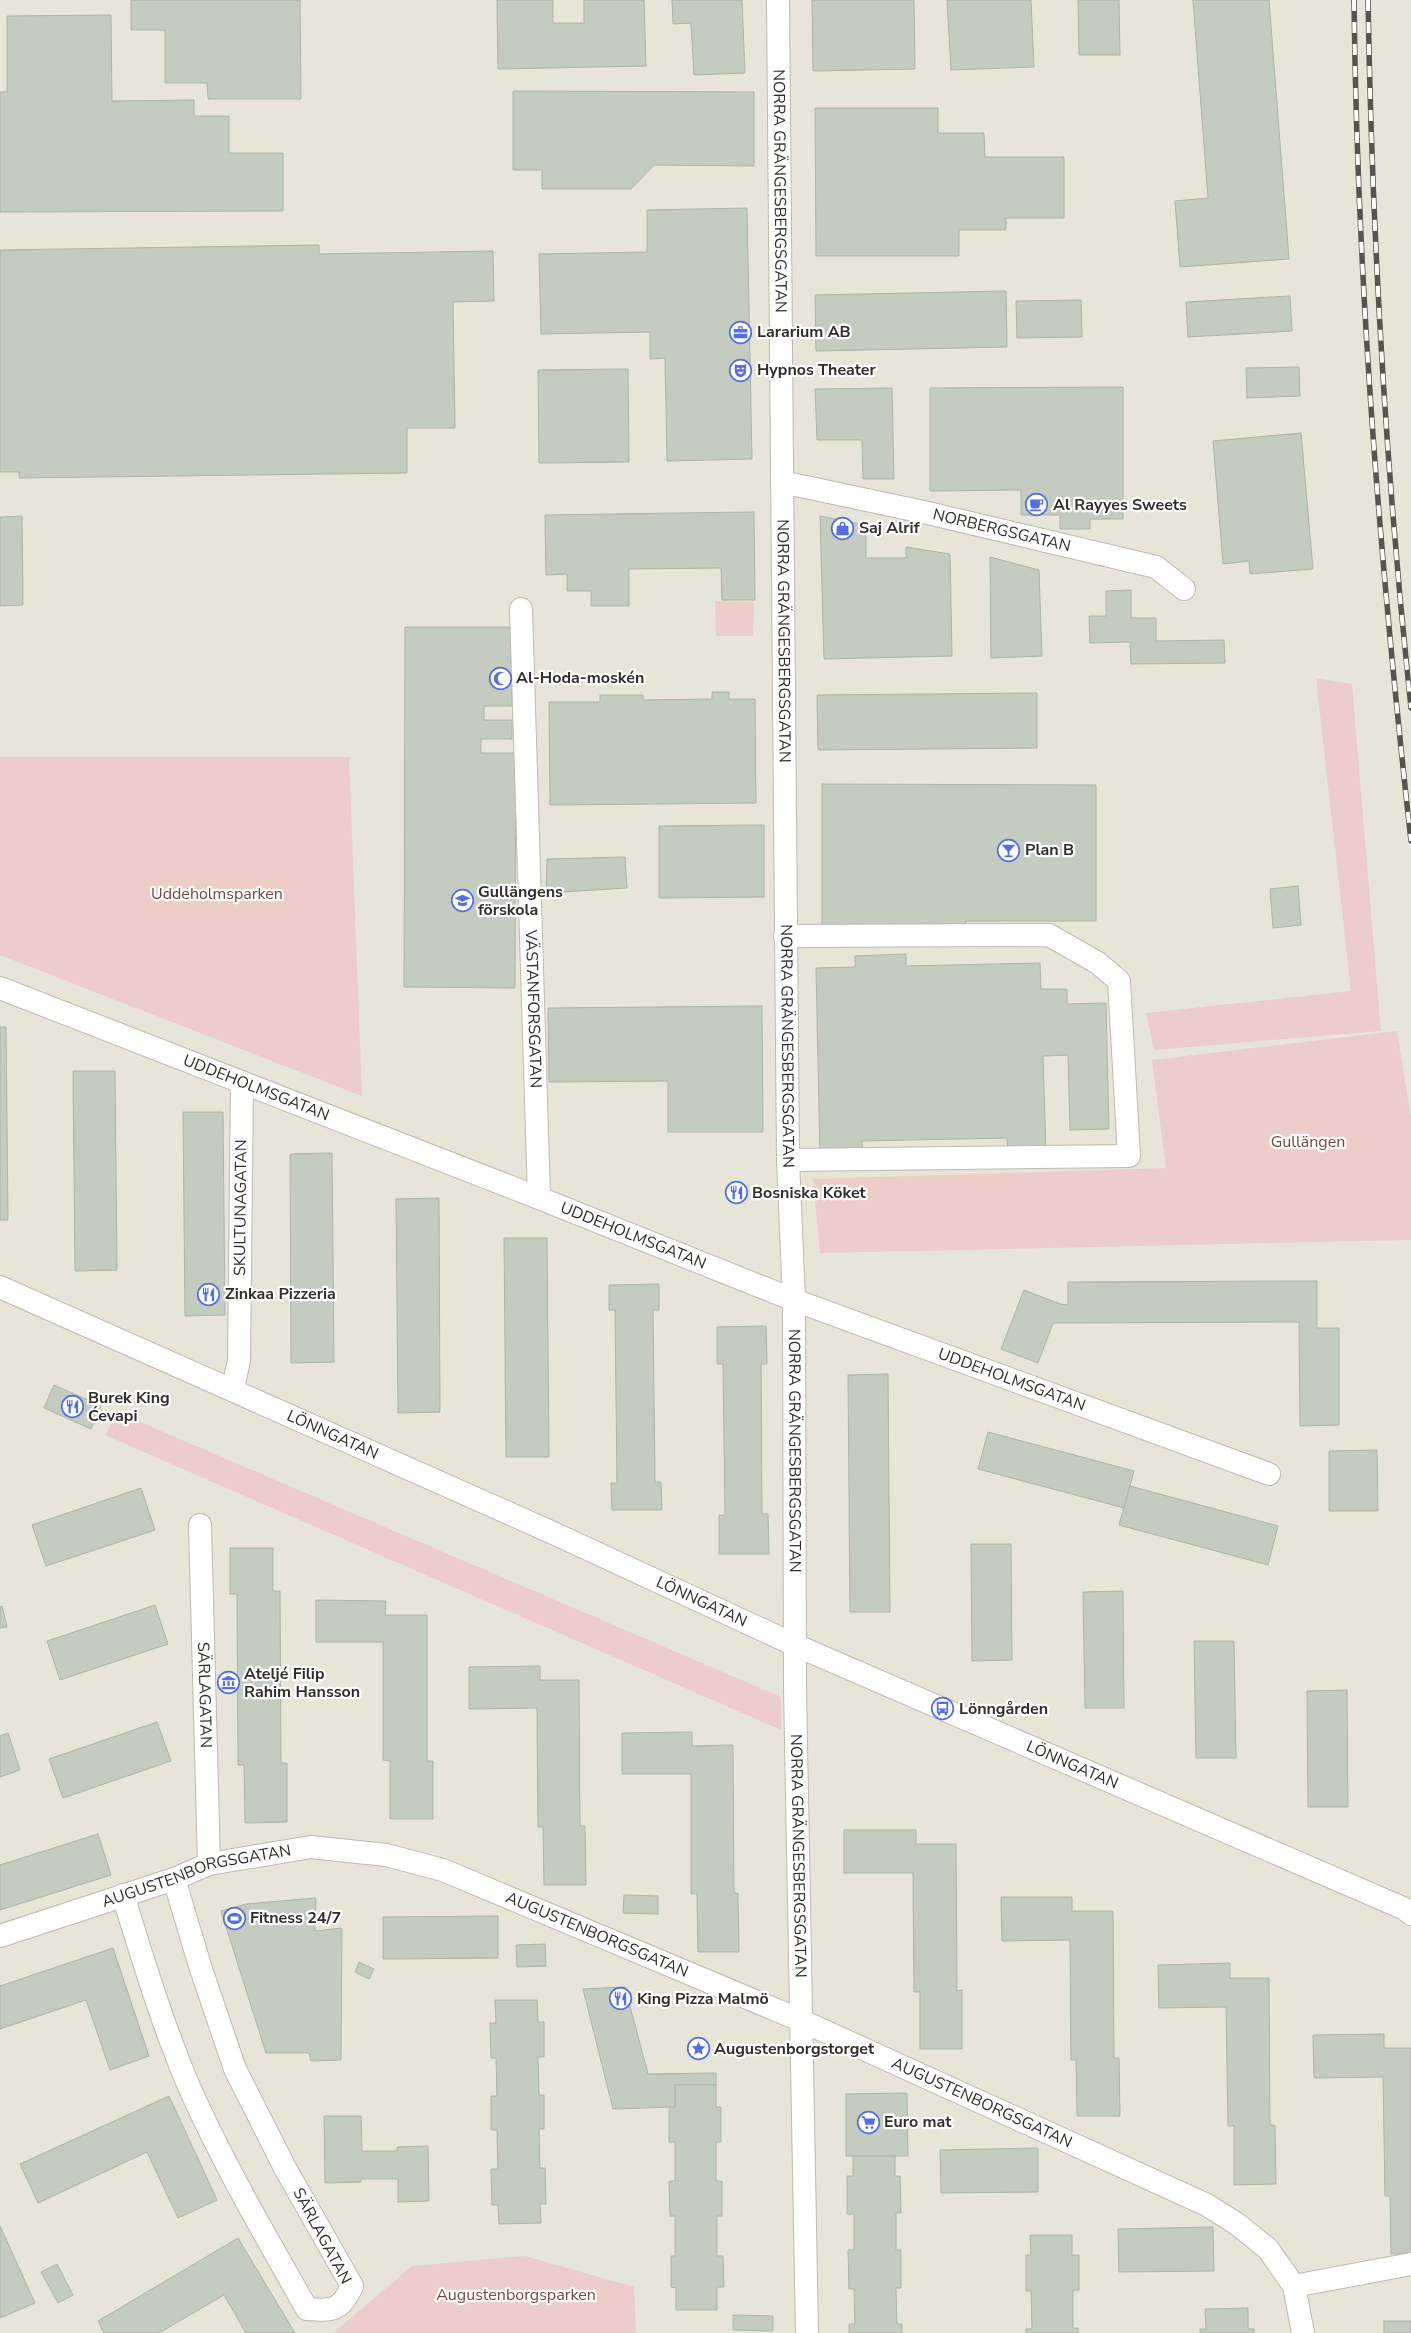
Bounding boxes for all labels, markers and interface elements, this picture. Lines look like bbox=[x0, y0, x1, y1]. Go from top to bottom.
street label: NORRA GRÄNGESBERGSGATAN bbox=[768, 69, 792, 313]
office icon: Lararium AB bbox=[729, 320, 753, 344]
place label: Lararium AB bbox=[757, 321, 851, 343]
theatre icon: Hypnos Theater bbox=[729, 358, 753, 382]
place label: Hypnos Theater bbox=[757, 359, 877, 381]
cafe icon: Al Rayyes Sweets bbox=[1025, 493, 1049, 517]
place label: Al Rayyes Sweets bbox=[1053, 494, 1187, 516]
street label: NORBERGSGATAN bbox=[931, 503, 1073, 557]
shop icon: Saj Alrif bbox=[831, 516, 855, 540]
place label: Saj Alrif bbox=[859, 517, 921, 539]
street label: NORRA GRÄNGESBERGSGATAN bbox=[771, 519, 796, 763]
mosque icon: Al-Hoda-moskén bbox=[488, 666, 512, 690]
place label: Al-Hoda-moskén bbox=[516, 667, 644, 689]
bar icon: Plan B bbox=[997, 838, 1021, 862]
place label: Plan B bbox=[1025, 839, 1074, 861]
place label: Gullängens förskola bbox=[478, 881, 563, 921]
park label: Uddeholmsparken bbox=[151, 883, 283, 905]
school or university icon: Gullängens förskola bbox=[450, 889, 474, 913]
street label: NORRA GRÄNGESBERGSGATAN bbox=[775, 924, 799, 1168]
street label: VÄSTANFORSGATAN bbox=[520, 928, 547, 1088]
street label: UDDEHOLMSGATAN bbox=[180, 1049, 333, 1126]
park label: Gullängen bbox=[1271, 1131, 1345, 1153]
street label: SKULTUNAGATAN bbox=[229, 1139, 252, 1276]
restaurant icon: Bosniska Köket bbox=[724, 1181, 748, 1205]
place label: Bosniska Köket bbox=[752, 1182, 867, 1204]
street label: UDDEHOLMSGATAN bbox=[557, 1197, 710, 1275]
restaurant icon: Zinkaa Pizzeria bbox=[197, 1282, 221, 1306]
place label: Zinkaa Pizzeria bbox=[225, 1283, 336, 1305]
street label: NORRA GRÄNGESBERGSGATAN bbox=[783, 1329, 806, 1573]
street label: UDDEHOLMSGATAN bbox=[935, 1343, 1089, 1417]
place label: Burek King Ćevapi bbox=[88, 1387, 170, 1427]
restaurant icon: Burek King Ćevapi bbox=[60, 1395, 84, 1419]
street label: LÖNNGATAN bbox=[283, 1405, 382, 1465]
street label: LÖNNGATAN bbox=[652, 1571, 751, 1632]
street label: SÄRLAGATAN bbox=[192, 1642, 217, 1748]
place label: Ateljé Filip Rahim Hansson bbox=[244, 1663, 360, 1703]
museum icon: Ateljé Filip Rahim Hansson bbox=[216, 1671, 240, 1695]
bus stop icon: Lönngården bbox=[931, 1697, 955, 1721]
place label: Lönngården bbox=[959, 1698, 1048, 1720]
street label: NORRA GRÄNGESBERGSGATAN bbox=[785, 1734, 811, 1978]
street label: LÖNNGATAN bbox=[1023, 1735, 1122, 1795]
street label: AUGUSTENBORGSGATAN bbox=[99, 1840, 293, 1913]
street label: AUGUSTENBORGSGATAN bbox=[502, 1887, 692, 1983]
sports icon: Fitness 24/7 bbox=[222, 1906, 246, 1930]
place label: Fitness 24/7 bbox=[250, 1907, 341, 1929]
restaurant icon: King Pizza Malmö bbox=[609, 1987, 633, 2011]
place label: King Pizza Malmö bbox=[637, 1988, 769, 2010]
place icon: Augustenborgstorget bbox=[686, 2037, 710, 2061]
place label: Augustenborgstorget bbox=[714, 2038, 875, 2060]
street label: AUGUSTENBORGSGATAN bbox=[888, 2052, 1076, 2153]
supermarket icon: Euro mat bbox=[856, 2110, 880, 2134]
place label: Euro mat bbox=[884, 2111, 952, 2133]
street label: SÄRLAGATAN bbox=[287, 2184, 357, 2288]
park label: Augustenborgsparken bbox=[436, 2284, 596, 2306]

